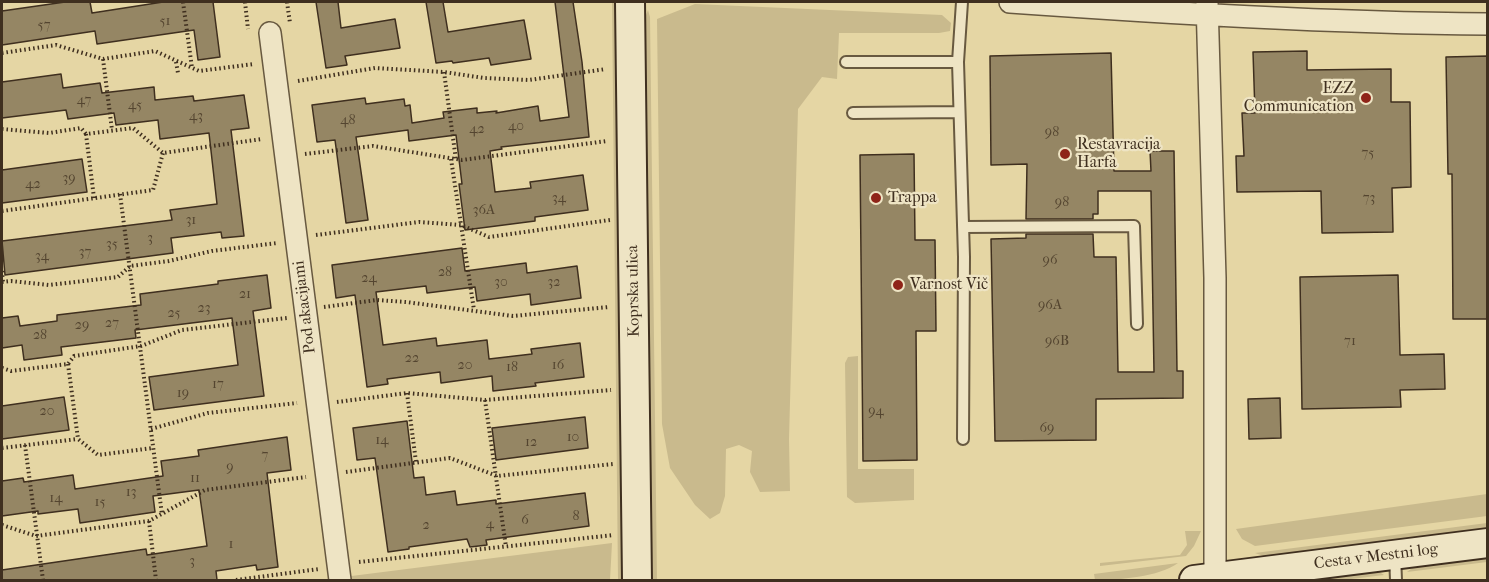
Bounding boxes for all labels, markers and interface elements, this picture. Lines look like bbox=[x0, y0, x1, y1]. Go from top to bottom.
house number: 51 bbox=[159, 14, 171, 30]
house number: 57 bbox=[38, 18, 50, 34]
place label: EZZ Communication bbox=[1244, 79, 1354, 117]
marker: EZZ Communication bbox=[1359, 91, 1373, 105]
house number: 47 bbox=[77, 93, 91, 109]
house number: 45 bbox=[128, 98, 142, 114]
house number: 43 bbox=[189, 109, 203, 125]
house number: 48 bbox=[340, 113, 356, 129]
house number: 40 bbox=[508, 119, 524, 135]
house number: 42 bbox=[469, 122, 485, 138]
house number: 98 bbox=[1045, 125, 1059, 141]
place label: Restavracija Harfa bbox=[1077, 135, 1160, 173]
house number: 75 bbox=[1362, 146, 1374, 162]
marker: Restavracija Harfa bbox=[1058, 147, 1072, 161]
house number: 39 bbox=[62, 171, 76, 187]
house number: 42 bbox=[25, 177, 41, 193]
place label: Trappa bbox=[888, 188, 937, 208]
house number: 34 bbox=[552, 191, 566, 207]
marker: Trappa bbox=[869, 191, 883, 205]
house number: 73 bbox=[1363, 191, 1375, 207]
house number: 98 bbox=[1055, 195, 1069, 211]
house number: 36A bbox=[473, 203, 495, 219]
house number: 31 bbox=[186, 213, 196, 229]
house number: 3 bbox=[147, 231, 153, 247]
house number: 35 bbox=[106, 237, 118, 253]
house number: 37 bbox=[79, 245, 91, 261]
street label: Koprska ulica bbox=[624, 245, 644, 337]
house number: 34 bbox=[35, 249, 49, 265]
house number: 96 bbox=[1043, 253, 1057, 269]
street label: Pod akacijami bbox=[290, 259, 320, 355]
house number: 28 bbox=[438, 265, 452, 281]
house number: 24 bbox=[361, 271, 377, 287]
house number: 30 bbox=[494, 275, 508, 291]
house number: 32 bbox=[548, 275, 560, 291]
place label: Varnost Vič bbox=[910, 275, 988, 295]
marker: Varnost Vič bbox=[891, 278, 905, 292]
house number: 21 bbox=[239, 287, 251, 303]
house number: 96A bbox=[1038, 298, 1062, 314]
house number: 23 bbox=[198, 301, 210, 317]
house number: 25 bbox=[167, 306, 181, 322]
house number: 27 bbox=[105, 316, 119, 332]
house number: 29 bbox=[75, 318, 89, 334]
house number: 28 bbox=[33, 328, 47, 344]
house number: 96B bbox=[1045, 334, 1069, 350]
house number: 71 bbox=[1344, 334, 1356, 350]
house number: 22 bbox=[405, 351, 419, 367]
house number: 20 bbox=[458, 358, 472, 374]
house number: 16 bbox=[552, 358, 564, 374]
house number: 18 bbox=[506, 360, 518, 376]
house number: 17 bbox=[212, 377, 224, 393]
house number: 19 bbox=[177, 386, 189, 402]
house number: 20 bbox=[40, 404, 54, 420]
house number: 94 bbox=[868, 404, 884, 420]
house number: 69 bbox=[1040, 421, 1054, 437]
house number: 10 bbox=[567, 430, 579, 446]
house number: 14 bbox=[375, 433, 389, 449]
house number: 12 bbox=[525, 435, 537, 451]
house number: 7 bbox=[262, 448, 268, 464]
house number: 9 bbox=[226, 460, 234, 476]
house number: 11 bbox=[190, 471, 200, 487]
house number: 13 bbox=[126, 485, 136, 501]
house number: 14 bbox=[49, 491, 63, 507]
house number: 15 bbox=[95, 495, 105, 511]
house number: 8 bbox=[572, 509, 580, 525]
house number: 6 bbox=[521, 513, 529, 529]
house number: 4 bbox=[486, 517, 494, 533]
house number: 2 bbox=[422, 518, 430, 534]
house number: 1 bbox=[229, 537, 233, 553]
street label: Cesta v Mestni log bbox=[1313, 540, 1439, 574]
house number: 3 bbox=[189, 554, 195, 570]

